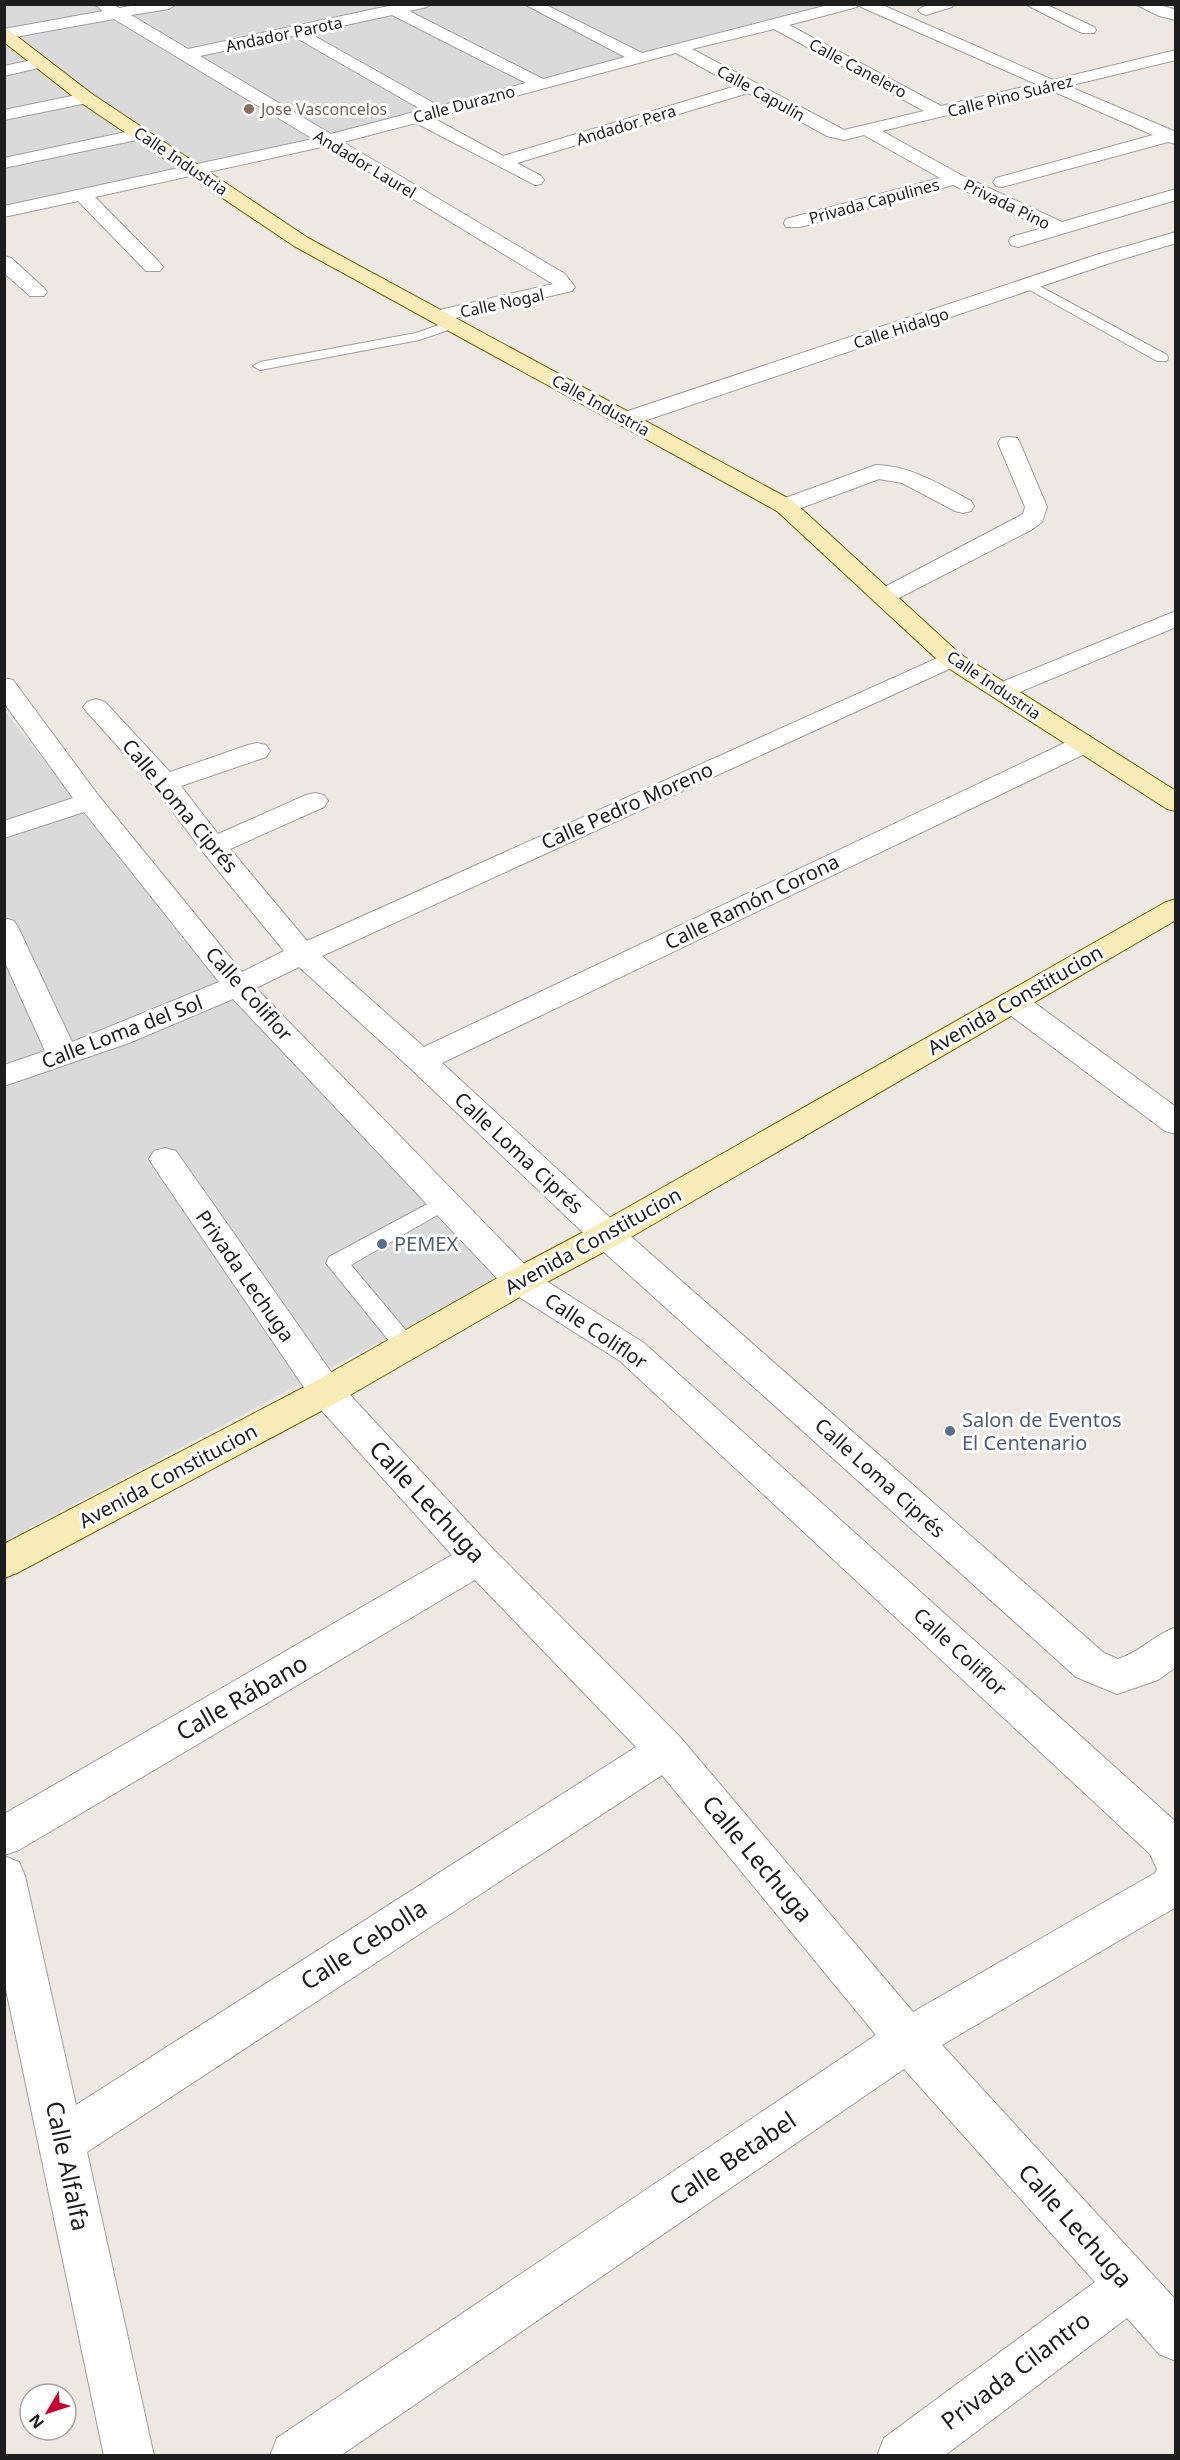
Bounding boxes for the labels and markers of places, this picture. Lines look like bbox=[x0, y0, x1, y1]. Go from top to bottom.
place label: Jose Vasconcelos bbox=[259, 98, 387, 120]
marker: Jose Vasconcelos bbox=[242, 102, 256, 116]
place label: PEMEX bbox=[394, 1230, 458, 1257]
marker: PEMEX bbox=[375, 1237, 389, 1251]
place label: Salon de Eventos El Centenario bbox=[962, 1406, 1122, 1456]
marker: Salon de Eventos El Centenario bbox=[943, 1424, 957, 1438]

